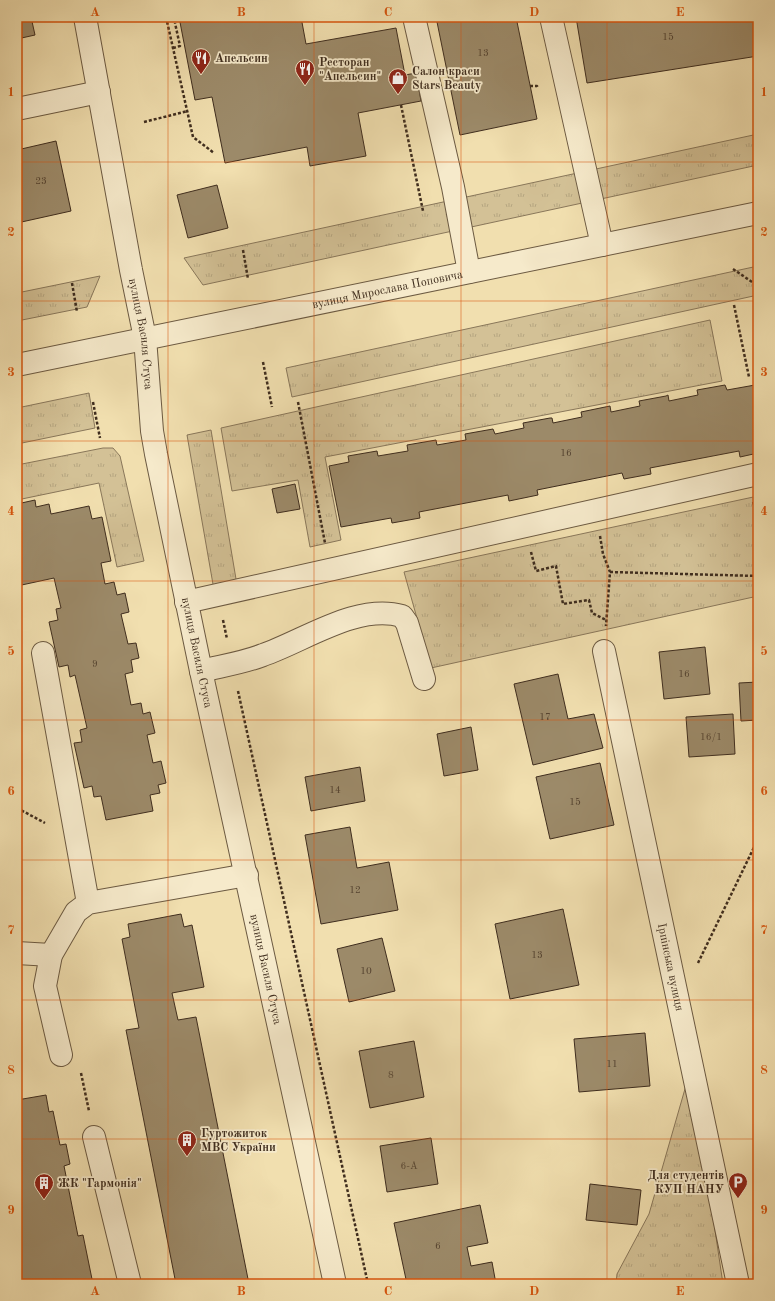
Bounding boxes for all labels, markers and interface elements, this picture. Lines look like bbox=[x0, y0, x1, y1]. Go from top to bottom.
text: A bbox=[90, 6, 100, 19]
text: B bbox=[236, 6, 246, 19]
text: C bbox=[384, 6, 392, 19]
text: D bbox=[529, 6, 539, 19]
text: E bbox=[676, 6, 685, 19]
house number: 15 bbox=[662, 32, 674, 42]
restaurant icon: Апельсин bbox=[190, 47, 212, 75]
house number: 13 bbox=[477, 48, 489, 58]
place label: Апельсин bbox=[215, 53, 268, 65]
place label: Ресторан "Апельсин" bbox=[319, 57, 381, 83]
restaurant icon: Ресторан "Апельсин" bbox=[294, 58, 316, 86]
place label: Салон краси Stars Beauty bbox=[412, 66, 481, 92]
shop icon: Салон краси Stars Beauty bbox=[387, 67, 409, 95]
text: 1 bbox=[7, 86, 15, 99]
text: 1 bbox=[760, 86, 768, 99]
house number: 23 bbox=[35, 176, 47, 186]
text: 2 bbox=[7, 226, 15, 239]
text: 2 bbox=[760, 226, 768, 239]
street label: вулиця Мирослава Поповича bbox=[311, 269, 464, 311]
street label: вулиця Василя Стуса bbox=[126, 277, 154, 390]
text: 3 bbox=[7, 366, 15, 379]
text: 3 bbox=[760, 366, 768, 379]
house number: 16 bbox=[560, 448, 572, 458]
text: 4 bbox=[7, 505, 15, 518]
text: 4 bbox=[760, 505, 768, 518]
street label: вулиця Василя Стуса bbox=[179, 596, 214, 709]
text: 5 bbox=[7, 645, 15, 658]
text: 5 bbox=[760, 645, 768, 658]
house number: 9 bbox=[92, 659, 98, 669]
house number: 16 bbox=[678, 669, 690, 679]
house number: 17 bbox=[539, 712, 551, 722]
house number: 16/1 bbox=[700, 732, 722, 742]
text: 6 bbox=[7, 785, 15, 798]
house number: 14 bbox=[329, 785, 341, 795]
text: 6 bbox=[760, 785, 768, 798]
house number: 15 bbox=[569, 797, 581, 807]
house number: 12 bbox=[349, 885, 361, 895]
street label: вулиця Василя Стуса bbox=[247, 913, 283, 1026]
street label: Ірпінська вулиця bbox=[655, 922, 685, 1012]
text: 7 bbox=[7, 924, 15, 937]
text: 7 bbox=[760, 924, 768, 937]
house number: 13 bbox=[531, 950, 543, 960]
house number: 10 bbox=[360, 966, 372, 976]
house number: 11 bbox=[606, 1059, 618, 1069]
text: 8 bbox=[7, 1064, 15, 1077]
text: 8 bbox=[760, 1064, 768, 1077]
house number: 8 bbox=[388, 1070, 394, 1080]
place label: Гуртожиток МВС України bbox=[201, 1128, 276, 1154]
building icon: Гуртожиток МВС України bbox=[176, 1129, 198, 1157]
house number: 6-А bbox=[400, 1161, 418, 1171]
place label: Для студентів КУП НАНУ bbox=[648, 1170, 725, 1196]
parking icon: Для студентів КУП НАНУ bbox=[727, 1171, 749, 1199]
building icon: ЖК "Гармонія" bbox=[33, 1172, 55, 1200]
place label: ЖК "Гармонія" bbox=[58, 1178, 142, 1190]
text: 9 bbox=[7, 1204, 15, 1217]
text: 9 bbox=[760, 1204, 768, 1217]
house number: 6 bbox=[435, 1241, 441, 1251]
text: A bbox=[90, 1285, 100, 1298]
text: B bbox=[236, 1285, 246, 1298]
text: C bbox=[384, 1285, 392, 1298]
text: D bbox=[529, 1285, 539, 1298]
text: E bbox=[676, 1285, 685, 1298]

